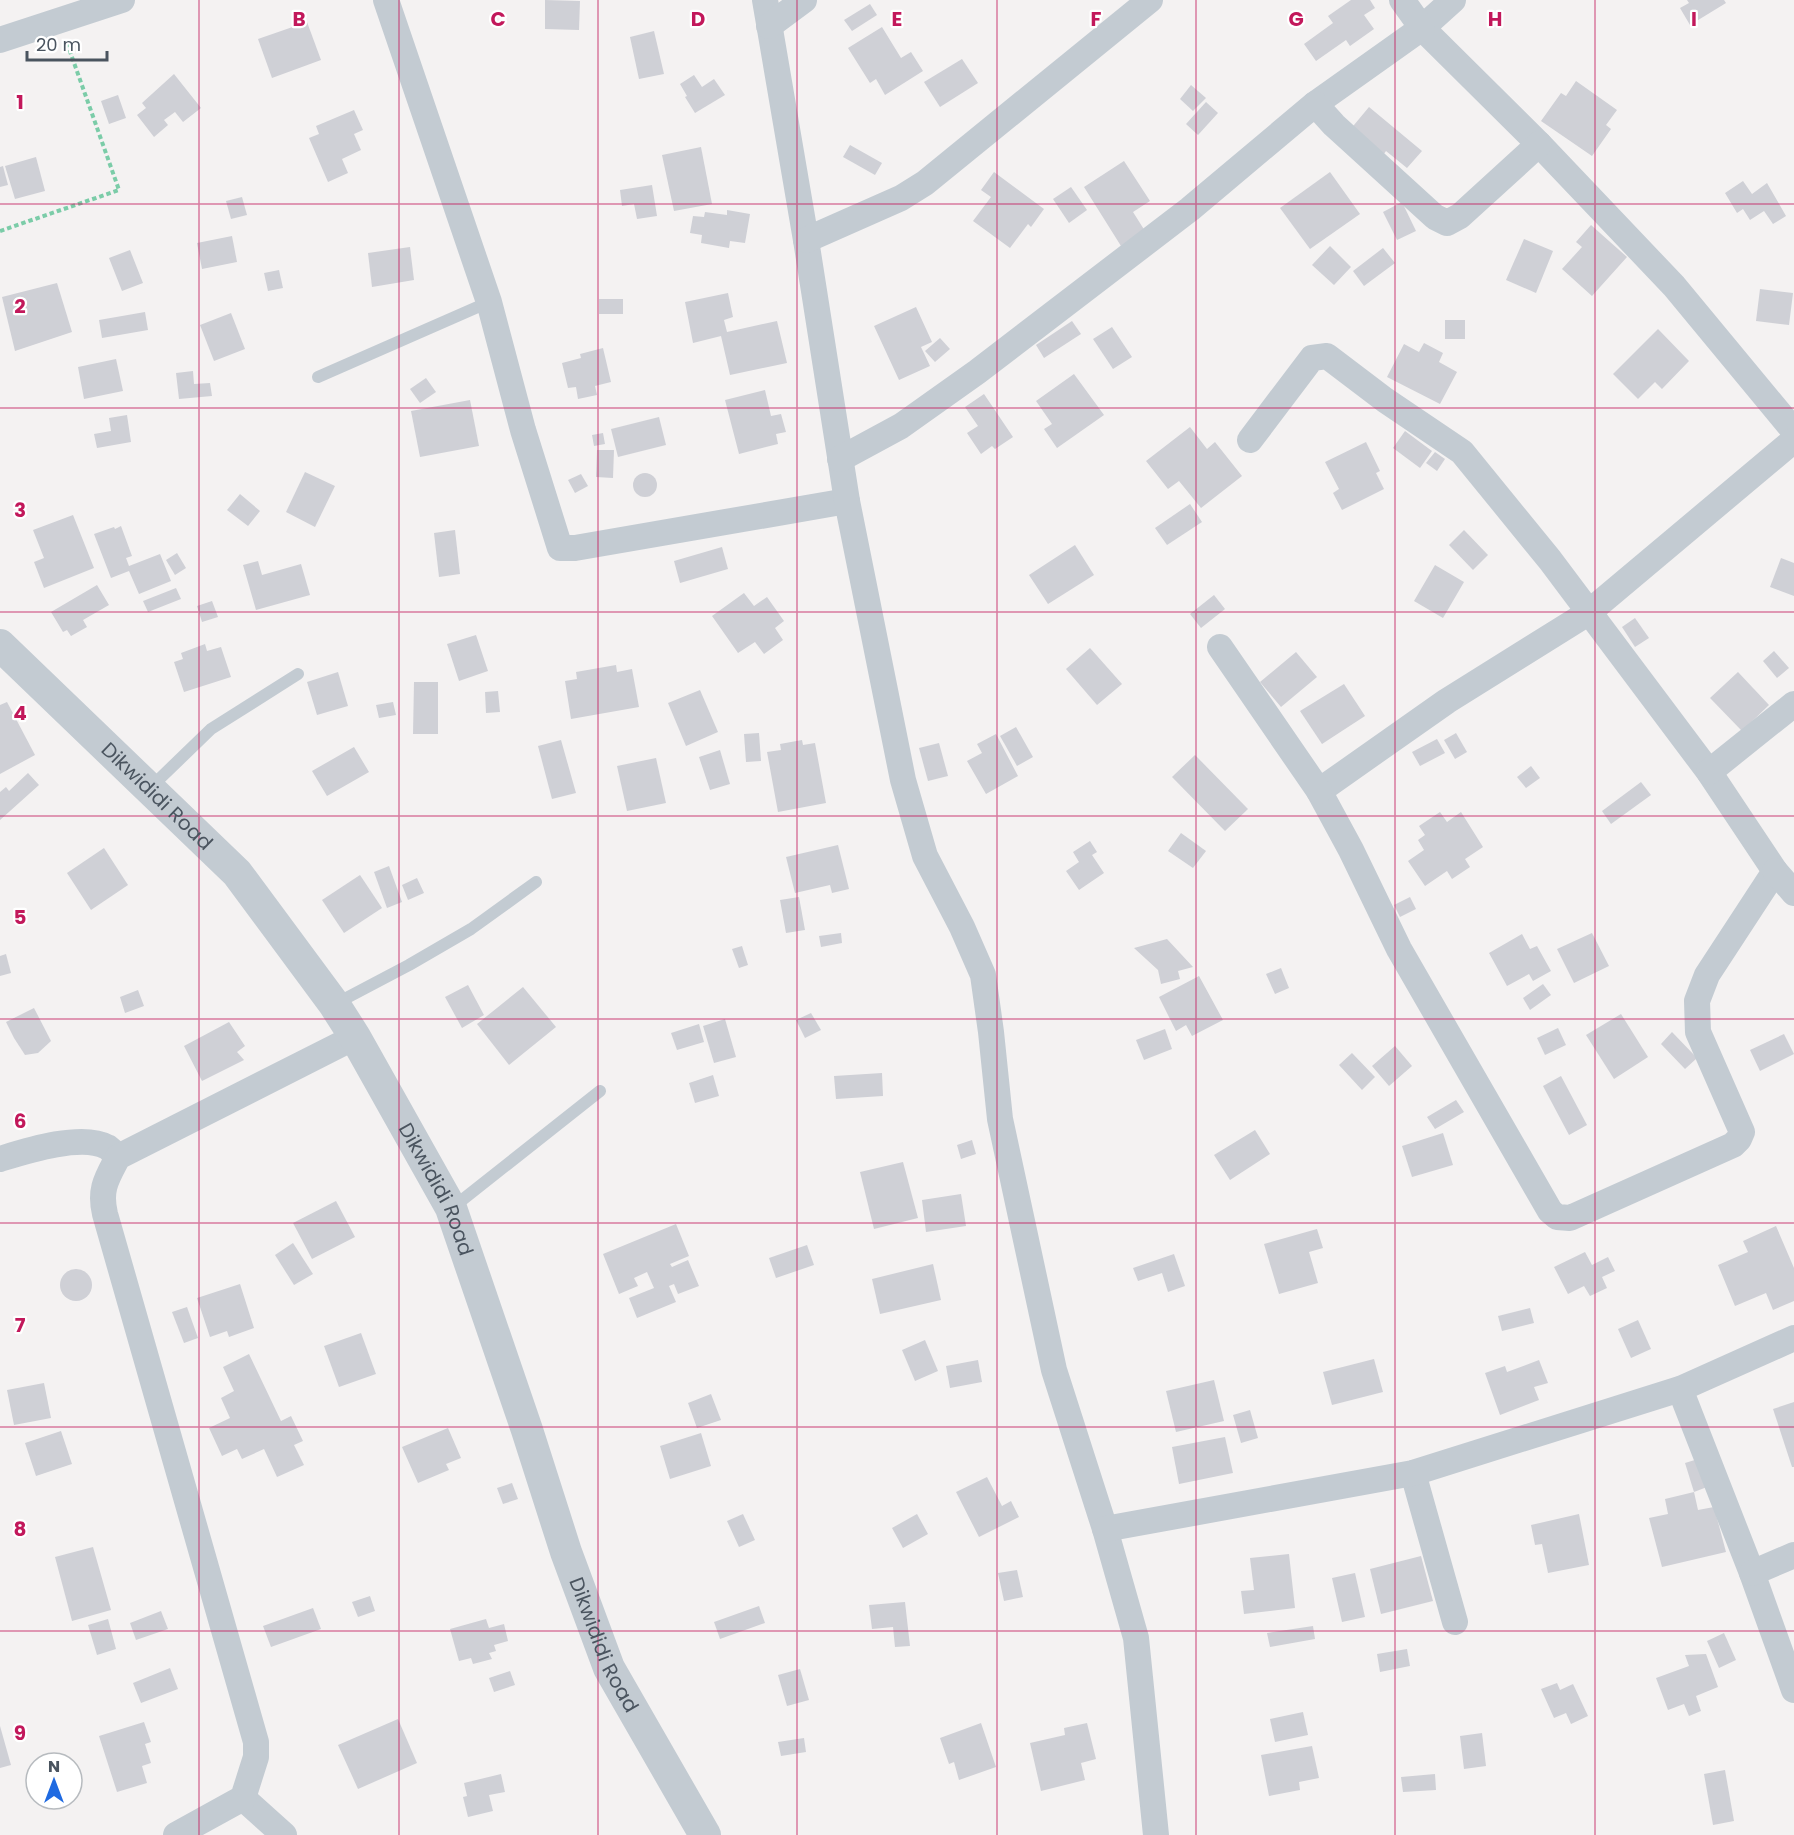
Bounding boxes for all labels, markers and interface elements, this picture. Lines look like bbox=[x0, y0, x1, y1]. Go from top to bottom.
text: B bbox=[292, 5, 306, 33]
text: C bbox=[490, 5, 506, 33]
text: D bbox=[691, 5, 705, 33]
text: E bbox=[892, 5, 902, 33]
text: F bbox=[1091, 5, 1102, 33]
text: G bbox=[1288, 5, 1304, 33]
text: H bbox=[1488, 5, 1502, 33]
text: I bbox=[1691, 5, 1697, 33]
scale bar bbox=[27, 24, 106, 62]
text: 20 m bbox=[36, 32, 81, 57]
text: 1 bbox=[16, 88, 24, 116]
text: 2 bbox=[14, 292, 26, 320]
text: 3 bbox=[14, 496, 26, 524]
text: 4 bbox=[13, 699, 27, 727]
street label: Dikwididi Road bbox=[95, 736, 219, 856]
text: 5 bbox=[14, 903, 27, 931]
text: 6 bbox=[14, 1107, 26, 1135]
street label: Dikwididi Road bbox=[392, 1118, 480, 1259]
text: 7 bbox=[15, 1311, 26, 1339]
text: 8 bbox=[14, 1515, 26, 1543]
street label: Dikwididi Road bbox=[562, 1573, 646, 1717]
text: 9 bbox=[14, 1719, 26, 1747]
north arrow bbox=[24, 1751, 84, 1811]
text: N bbox=[48, 1755, 60, 1778]

